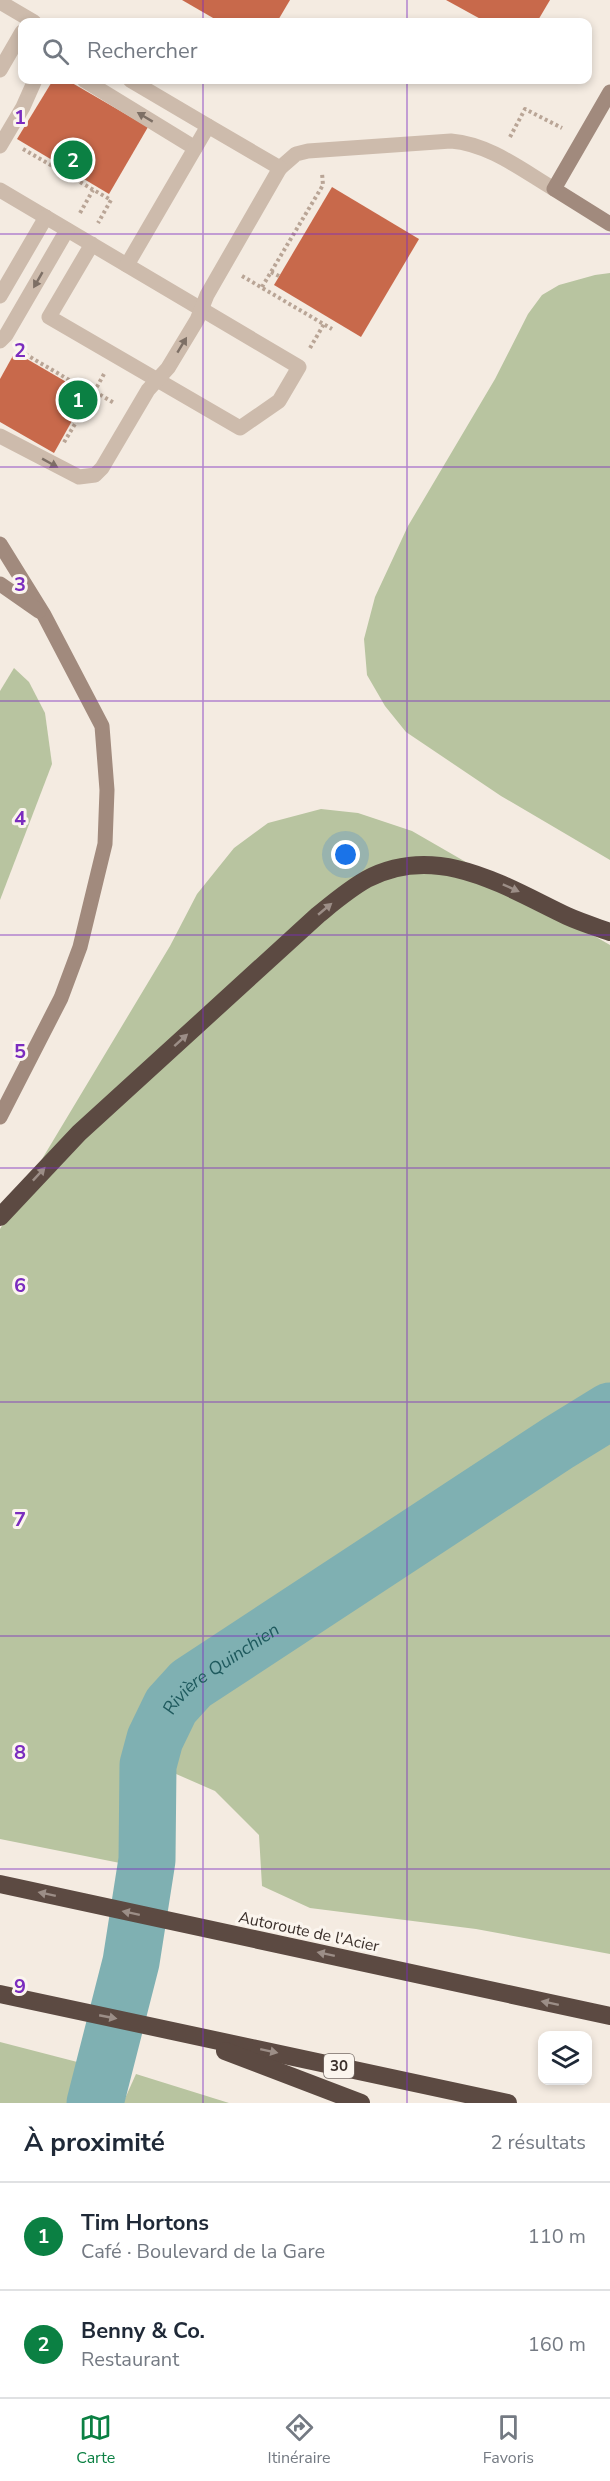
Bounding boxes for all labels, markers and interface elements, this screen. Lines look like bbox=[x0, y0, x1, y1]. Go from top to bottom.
search box bbox=[18, 18, 592, 84]
icon: search bbox=[39, 35, 72, 68]
text: Rechercher bbox=[87, 36, 198, 66]
text: 1 bbox=[14, 104, 26, 131]
one-way arrow bbox=[137, 112, 153, 123]
pin: 2 bbox=[54, 138, 92, 182]
one-way arrow bbox=[33, 272, 43, 289]
text: 2 bbox=[14, 337, 26, 364]
one-way arrow bbox=[176, 337, 187, 353]
pin: 1 bbox=[58, 378, 98, 422]
one-way arrow bbox=[42, 458, 59, 468]
text: 3 bbox=[14, 571, 26, 598]
text: 4 bbox=[14, 805, 26, 832]
your location bbox=[331, 840, 360, 869]
one-way arrow bbox=[503, 884, 520, 893]
one-way arrow bbox=[317, 903, 332, 916]
one-way arrow bbox=[173, 1034, 188, 1047]
text: 5 bbox=[14, 1038, 26, 1065]
one-way arrow bbox=[32, 1167, 46, 1182]
text: 6 bbox=[14, 1272, 26, 1299]
text: 7 bbox=[14, 1506, 26, 1533]
water label: Rivière Quinchien bbox=[157, 1617, 284, 1718]
text: 8 bbox=[14, 1739, 26, 1766]
one-way arrow bbox=[37, 1889, 56, 1898]
street label: Autoroute de l'Acier bbox=[236, 1906, 381, 1958]
one-way arrow bbox=[122, 1907, 140, 1917]
one-way arrow bbox=[316, 1949, 335, 1959]
text: 9 bbox=[14, 1973, 26, 2000]
one-way arrow bbox=[541, 1998, 560, 2007]
one-way arrow bbox=[99, 2013, 118, 2022]
map controls bbox=[538, 2031, 592, 2085]
button: layers bbox=[538, 2031, 592, 2085]
one-way arrow bbox=[260, 2047, 279, 2056]
road number: 30 bbox=[324, 2054, 354, 2078]
text: À proximité bbox=[24, 2125, 165, 2160]
text: 2 résultats bbox=[490, 2129, 586, 2156]
text: Tim Hortons bbox=[81, 2208, 209, 2238]
text: 1 bbox=[38, 2223, 50, 2250]
text: 110 m bbox=[528, 2223, 586, 2250]
text: Café · Boulevard de la Gare bbox=[81, 2238, 325, 2265]
text: Benny & Co. bbox=[81, 2316, 205, 2346]
text: 2 bbox=[38, 2331, 50, 2358]
text: 160 m bbox=[528, 2331, 586, 2358]
text: Restaurant bbox=[81, 2346, 179, 2373]
tab: Carte bbox=[76, 2411, 115, 2469]
tab: Itinéraire bbox=[268, 2411, 331, 2469]
tab: Favoris bbox=[483, 2411, 534, 2469]

